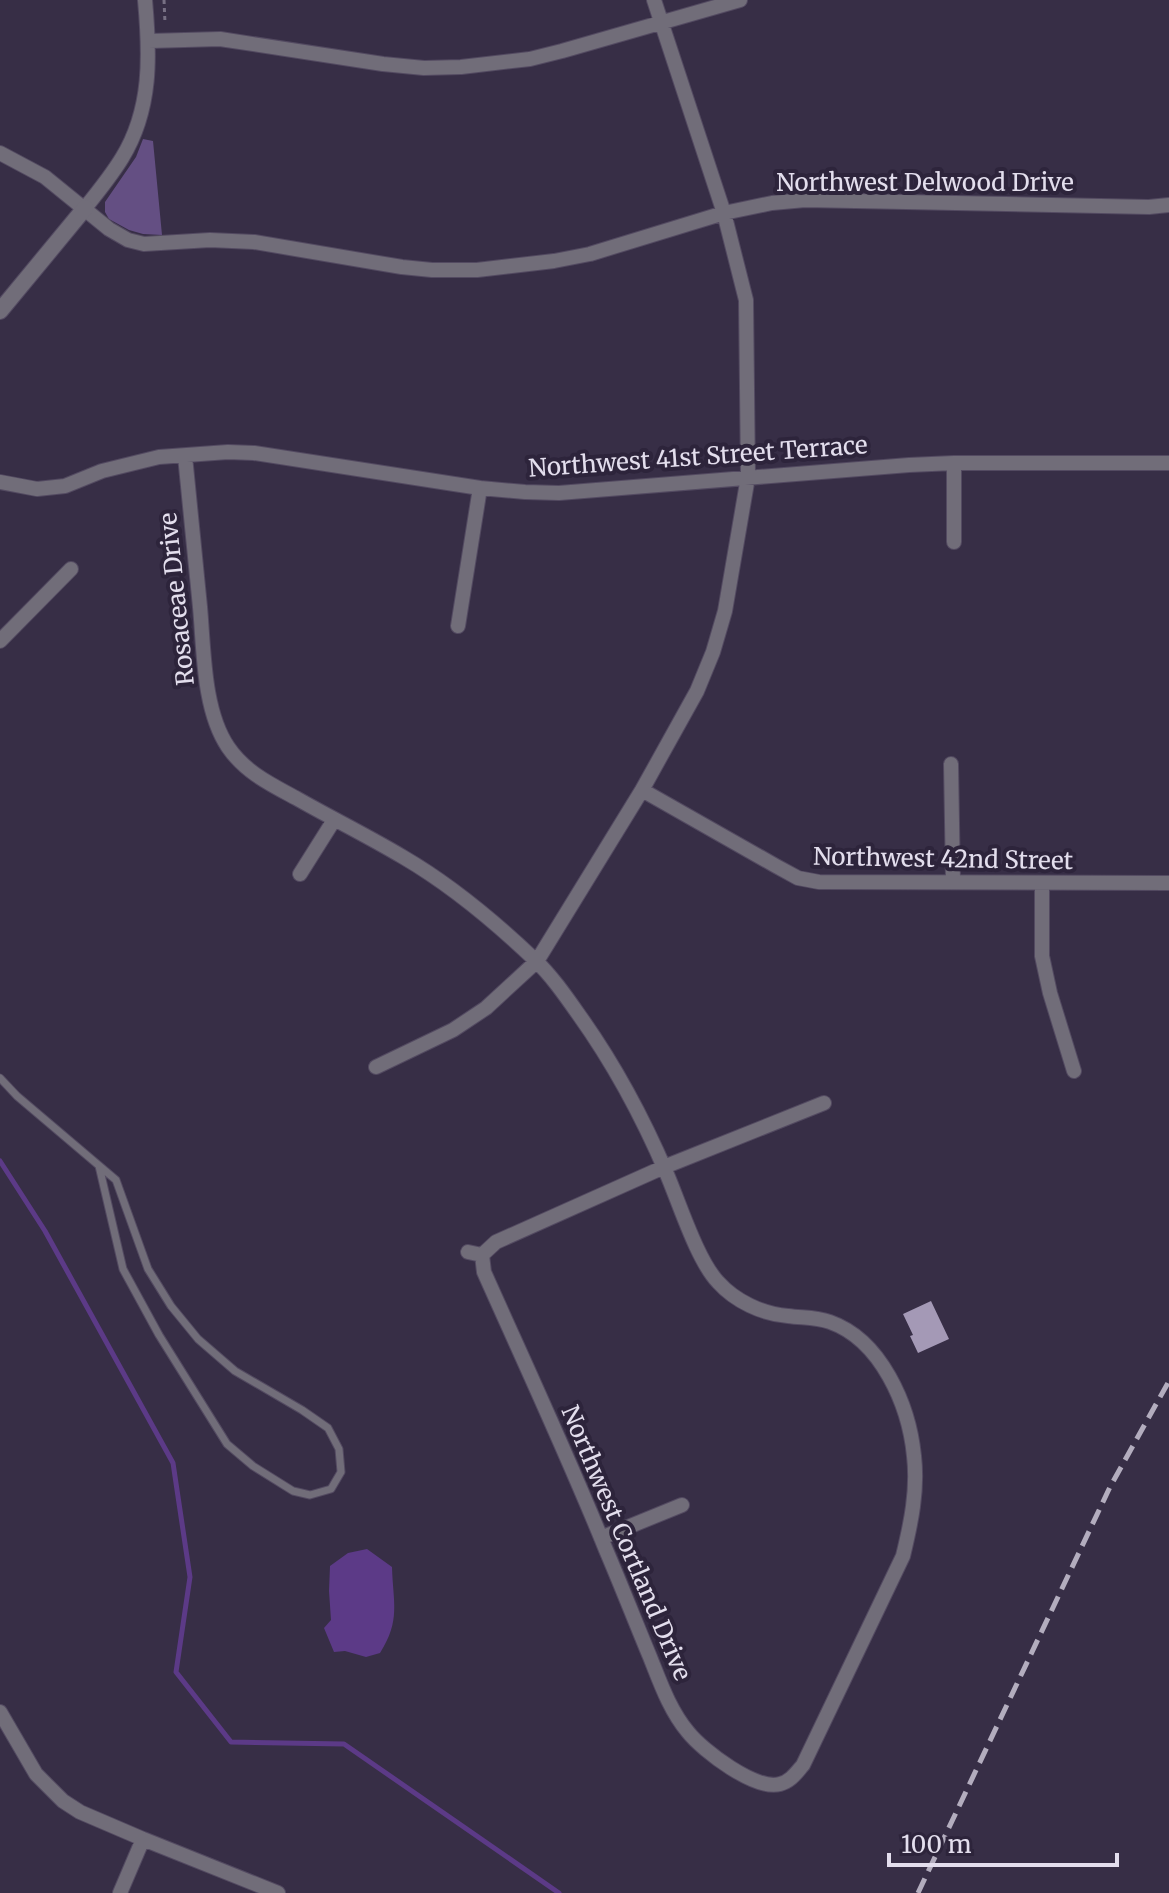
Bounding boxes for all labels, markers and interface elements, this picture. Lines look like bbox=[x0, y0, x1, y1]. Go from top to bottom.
street label: Northwest Delwood Drive bbox=[776, 167, 1074, 198]
street label: Northwest 41st Street Terrace bbox=[527, 429, 868, 484]
street label: Rosaceae Drive bbox=[152, 511, 201, 687]
street label: Northwest 42nd Street bbox=[813, 841, 1074, 876]
street label: Northwest Cortland Drive bbox=[554, 1401, 698, 1685]
scale bar bbox=[889, 1817, 1117, 1867]
text: 100 m bbox=[901, 1829, 972, 1860]

